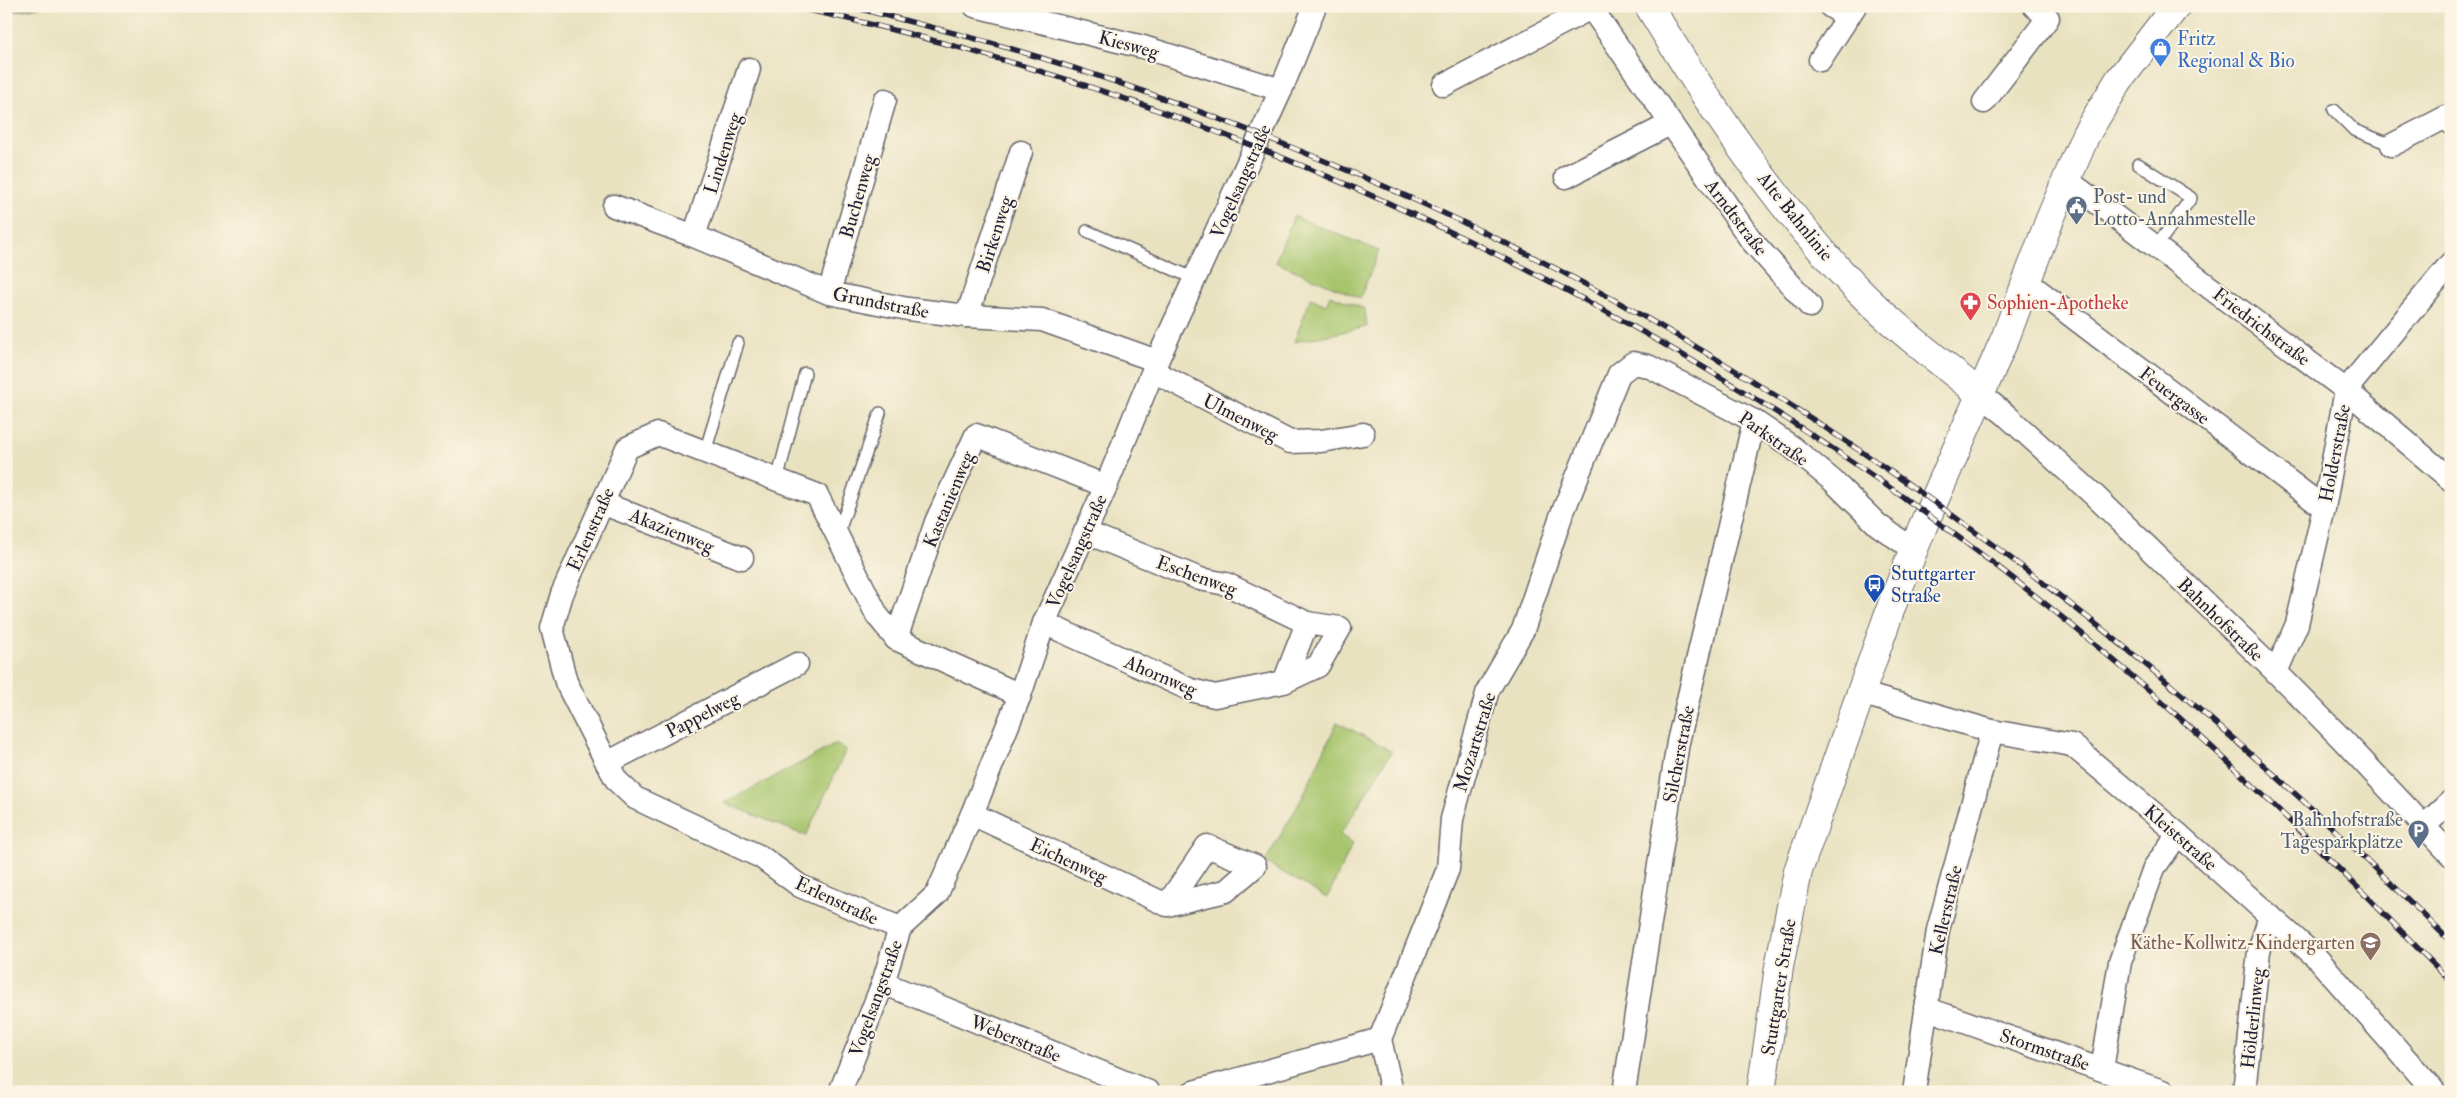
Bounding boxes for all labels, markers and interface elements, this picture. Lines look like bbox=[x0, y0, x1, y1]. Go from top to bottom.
street label: Kiesweg bbox=[1096, 25, 1162, 65]
place label: Fritz Regional & Bio bbox=[2177, 27, 2295, 73]
shop icon: Fritz Regional & Bio bbox=[2149, 37, 2173, 68]
street label: Lindenweg bbox=[699, 109, 748, 197]
street label: Vogelsangstraße bbox=[1205, 121, 1277, 242]
street label: Buchenweg bbox=[835, 151, 882, 241]
street label: Alte Bahnlinie bbox=[1751, 166, 1838, 266]
street label: Arndtstraße bbox=[1699, 174, 1773, 261]
place label: Post- und Lotto-Annahmestelle bbox=[2093, 185, 2256, 231]
street label: Birkenweg bbox=[971, 192, 1019, 276]
public building icon: Post- und Lotto-Annahmestelle bbox=[2065, 195, 2089, 226]
street label: Grundstraße bbox=[831, 282, 931, 324]
street label: Friedrichstraße bbox=[2208, 282, 2315, 371]
pharmacy icon: Sophien-Apotheke bbox=[1959, 290, 1983, 321]
place label: Sophien-Apotheke bbox=[1987, 291, 2129, 316]
street label: Feuergasse bbox=[2134, 361, 2215, 430]
street label: Ulmenweg bbox=[1199, 389, 1283, 447]
street label: Holderstraße bbox=[2314, 402, 2356, 504]
street label: Parkstraße bbox=[1734, 406, 1813, 472]
street label: Kastanienweg bbox=[918, 447, 980, 551]
street label: Erlenstraße bbox=[562, 484, 620, 575]
street label: Vogelsangstraße bbox=[1041, 491, 1113, 612]
street label: Akazienweg bbox=[625, 503, 718, 559]
street label: Eschenweg bbox=[1153, 550, 1241, 602]
place label: Stuttgarter Straße bbox=[1891, 562, 1975, 608]
bus stop icon: Stuttgarter Straße bbox=[1863, 572, 1887, 603]
street label: Bahnhofstraße bbox=[2172, 573, 2269, 667]
street label: Ahornweg bbox=[1120, 649, 1201, 702]
street label: Pappelweg bbox=[662, 686, 744, 744]
street label: Mozartstraße bbox=[1448, 689, 1502, 795]
street label: Silcherstraße bbox=[1658, 703, 1700, 805]
street label: Kleiststraße bbox=[2139, 799, 2222, 876]
place label: Bahnhofstraße Tagesparkplätze bbox=[2281, 808, 2403, 855]
parking icon: Bahnhofstraße Tagesparkplätze bbox=[2407, 818, 2431, 849]
street label: Eichenweg bbox=[1026, 833, 1112, 890]
street label: Kellerstraße bbox=[1924, 863, 1968, 957]
street label: Erlenstraße bbox=[791, 871, 882, 931]
street label: Stuttgarter Straße bbox=[1756, 917, 1802, 1057]
school or university icon: Käthe-Kollwitz-Kindergarten bbox=[2359, 930, 2383, 961]
place label: Käthe-Kollwitz-Kindergarten bbox=[2130, 931, 2355, 955]
street label: Vogelsangstraße bbox=[844, 937, 908, 1060]
street label: Hölderlinweg bbox=[2236, 966, 2270, 1070]
street label: Weberstraße bbox=[966, 1010, 1065, 1068]
street label: Stormstraße bbox=[1997, 1023, 2093, 1077]

